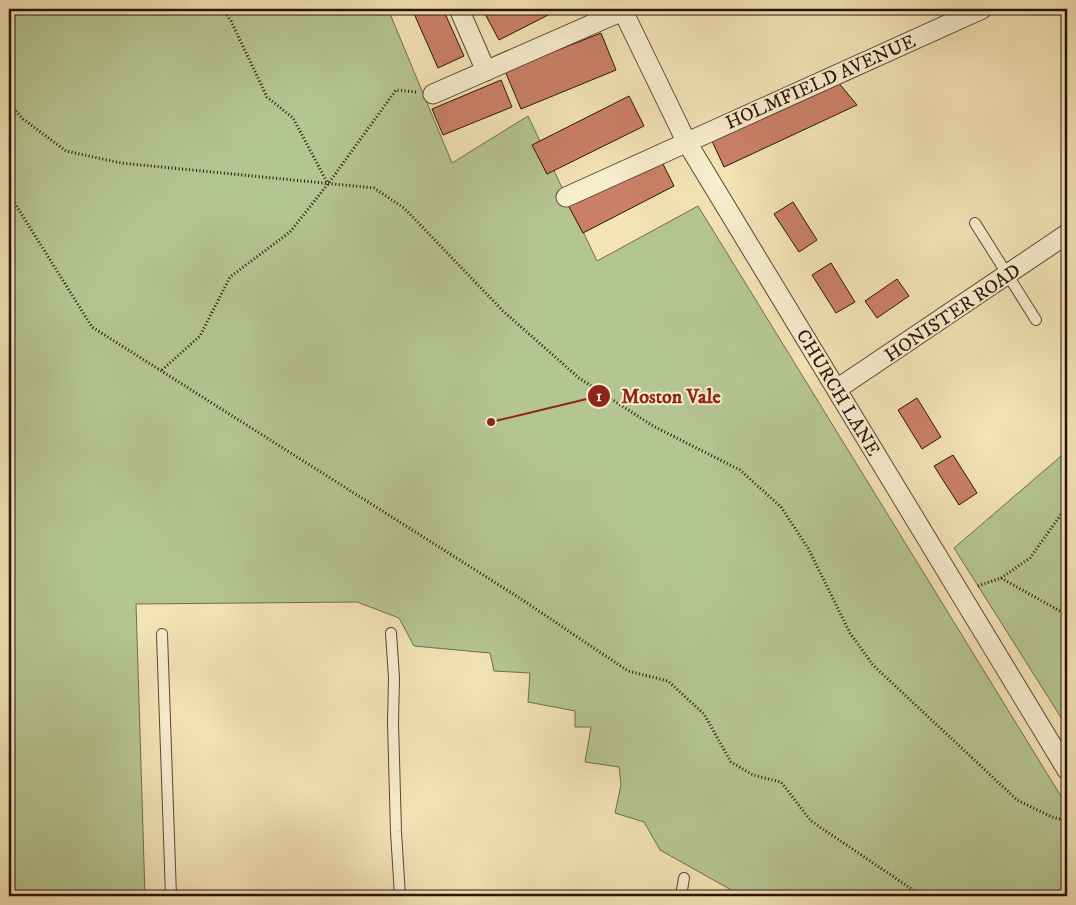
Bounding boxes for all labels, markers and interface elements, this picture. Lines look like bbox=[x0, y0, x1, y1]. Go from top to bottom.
street label: HOLMFIELD AVENUE bbox=[722, 30, 919, 135]
street label: HONISTER ROAD bbox=[881, 259, 1025, 367]
street label: CHURCH LANE bbox=[791, 325, 885, 460]
callout: Moston Vale bbox=[586, 379, 730, 414]
text: Moston Vale bbox=[621, 385, 721, 410]
text: 1 bbox=[596, 387, 602, 406]

